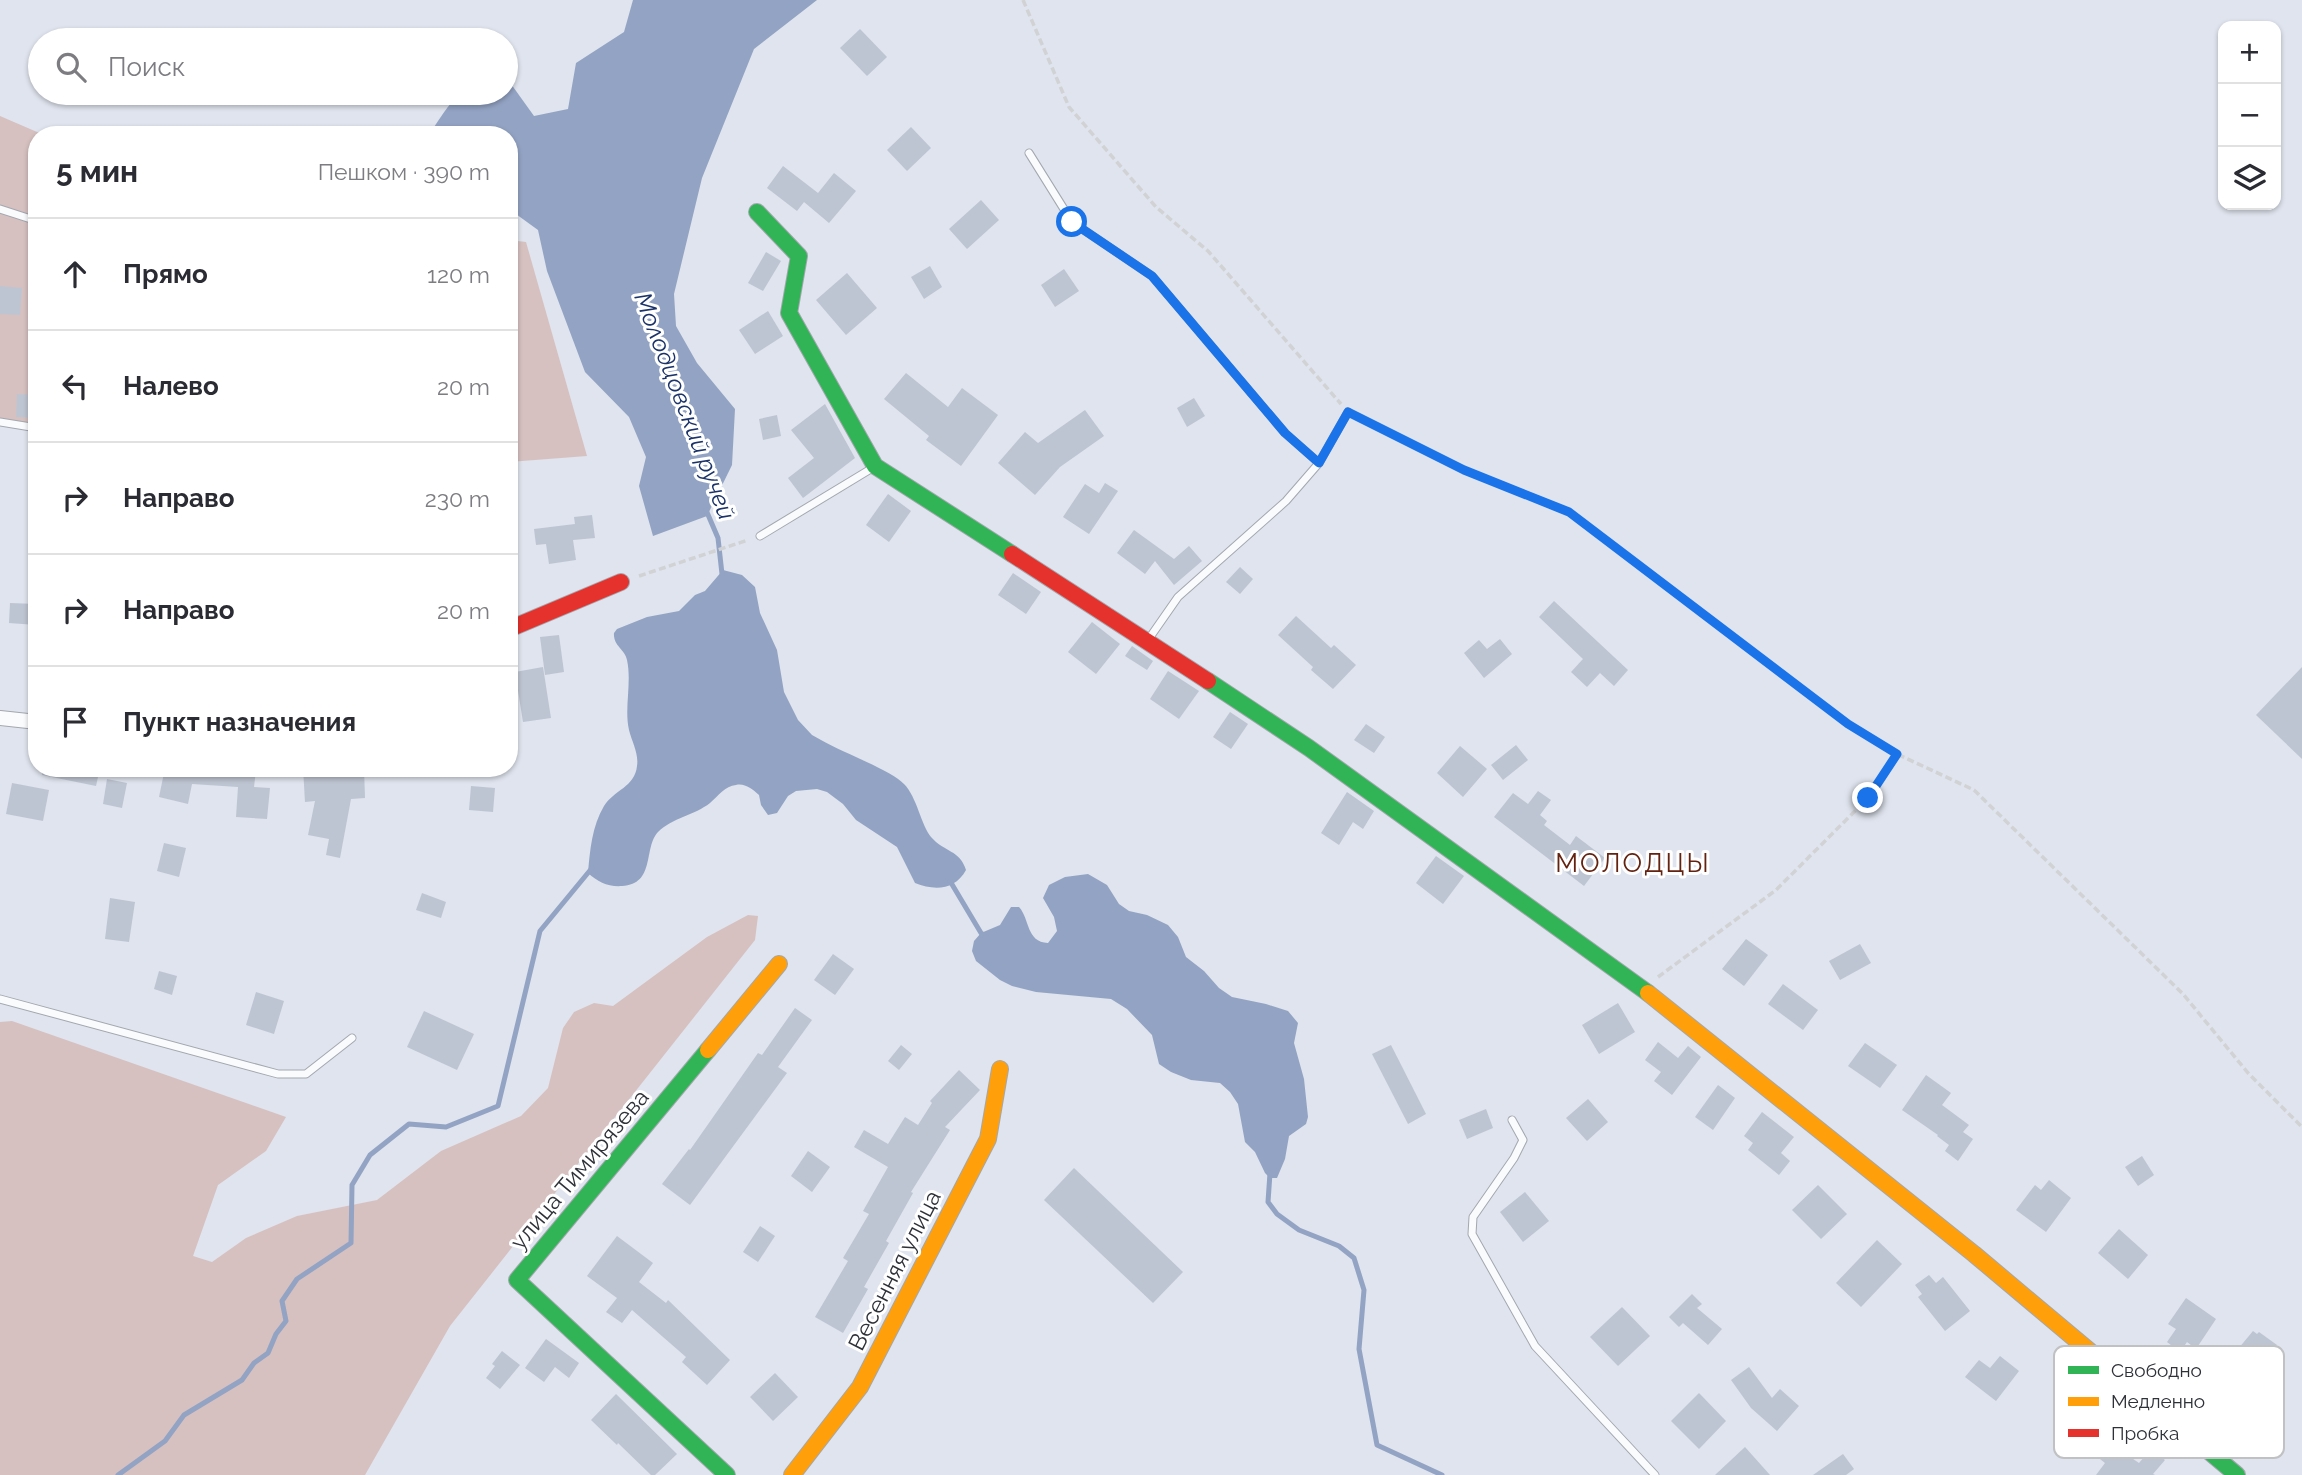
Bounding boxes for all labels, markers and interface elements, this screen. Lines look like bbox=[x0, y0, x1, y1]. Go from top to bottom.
map controls bbox=[2218, 21, 2281, 210]
button: + bbox=[2218, 21, 2281, 84]
search box bbox=[28, 28, 518, 105]
icon: search bbox=[52, 48, 90, 86]
text: Поиск bbox=[108, 52, 185, 82]
button: − bbox=[2218, 84, 2281, 147]
button: layers bbox=[2218, 147, 2281, 210]
text: 5 мин bbox=[56, 154, 138, 189]
text: Пешком · 390 m bbox=[318, 158, 490, 185]
route start bbox=[1056, 206, 1087, 237]
icon: ahead bbox=[56, 255, 94, 293]
text: Прямо bbox=[123, 259, 208, 289]
text: 120 m bbox=[427, 261, 490, 288]
water label: Молодцовский ручей bbox=[628, 288, 742, 524]
icon: left bbox=[56, 367, 94, 405]
text: Налево bbox=[123, 371, 219, 401]
text: 20 m bbox=[437, 373, 490, 400]
icon: right bbox=[56, 479, 94, 517]
text: Направо bbox=[123, 483, 234, 513]
text: 230 m bbox=[425, 485, 490, 512]
icon: right bbox=[56, 591, 94, 629]
text: Направо bbox=[123, 595, 234, 625]
text: 20 m bbox=[437, 597, 490, 624]
icon: arrive bbox=[56, 703, 94, 741]
text: Пункт назначения bbox=[123, 707, 356, 737]
route end bbox=[1852, 782, 1883, 813]
district label: МОЛОДЦЫ bbox=[1555, 848, 1711, 878]
street label: улица Тимирязева bbox=[504, 1083, 654, 1255]
street label: Весенняя улица bbox=[842, 1186, 946, 1354]
legend bbox=[2054, 1346, 2284, 1458]
text: Свободно bbox=[2111, 1359, 2202, 1381]
text: Медленно bbox=[2111, 1390, 2205, 1412]
text: Пробка bbox=[2111, 1422, 2179, 1444]

